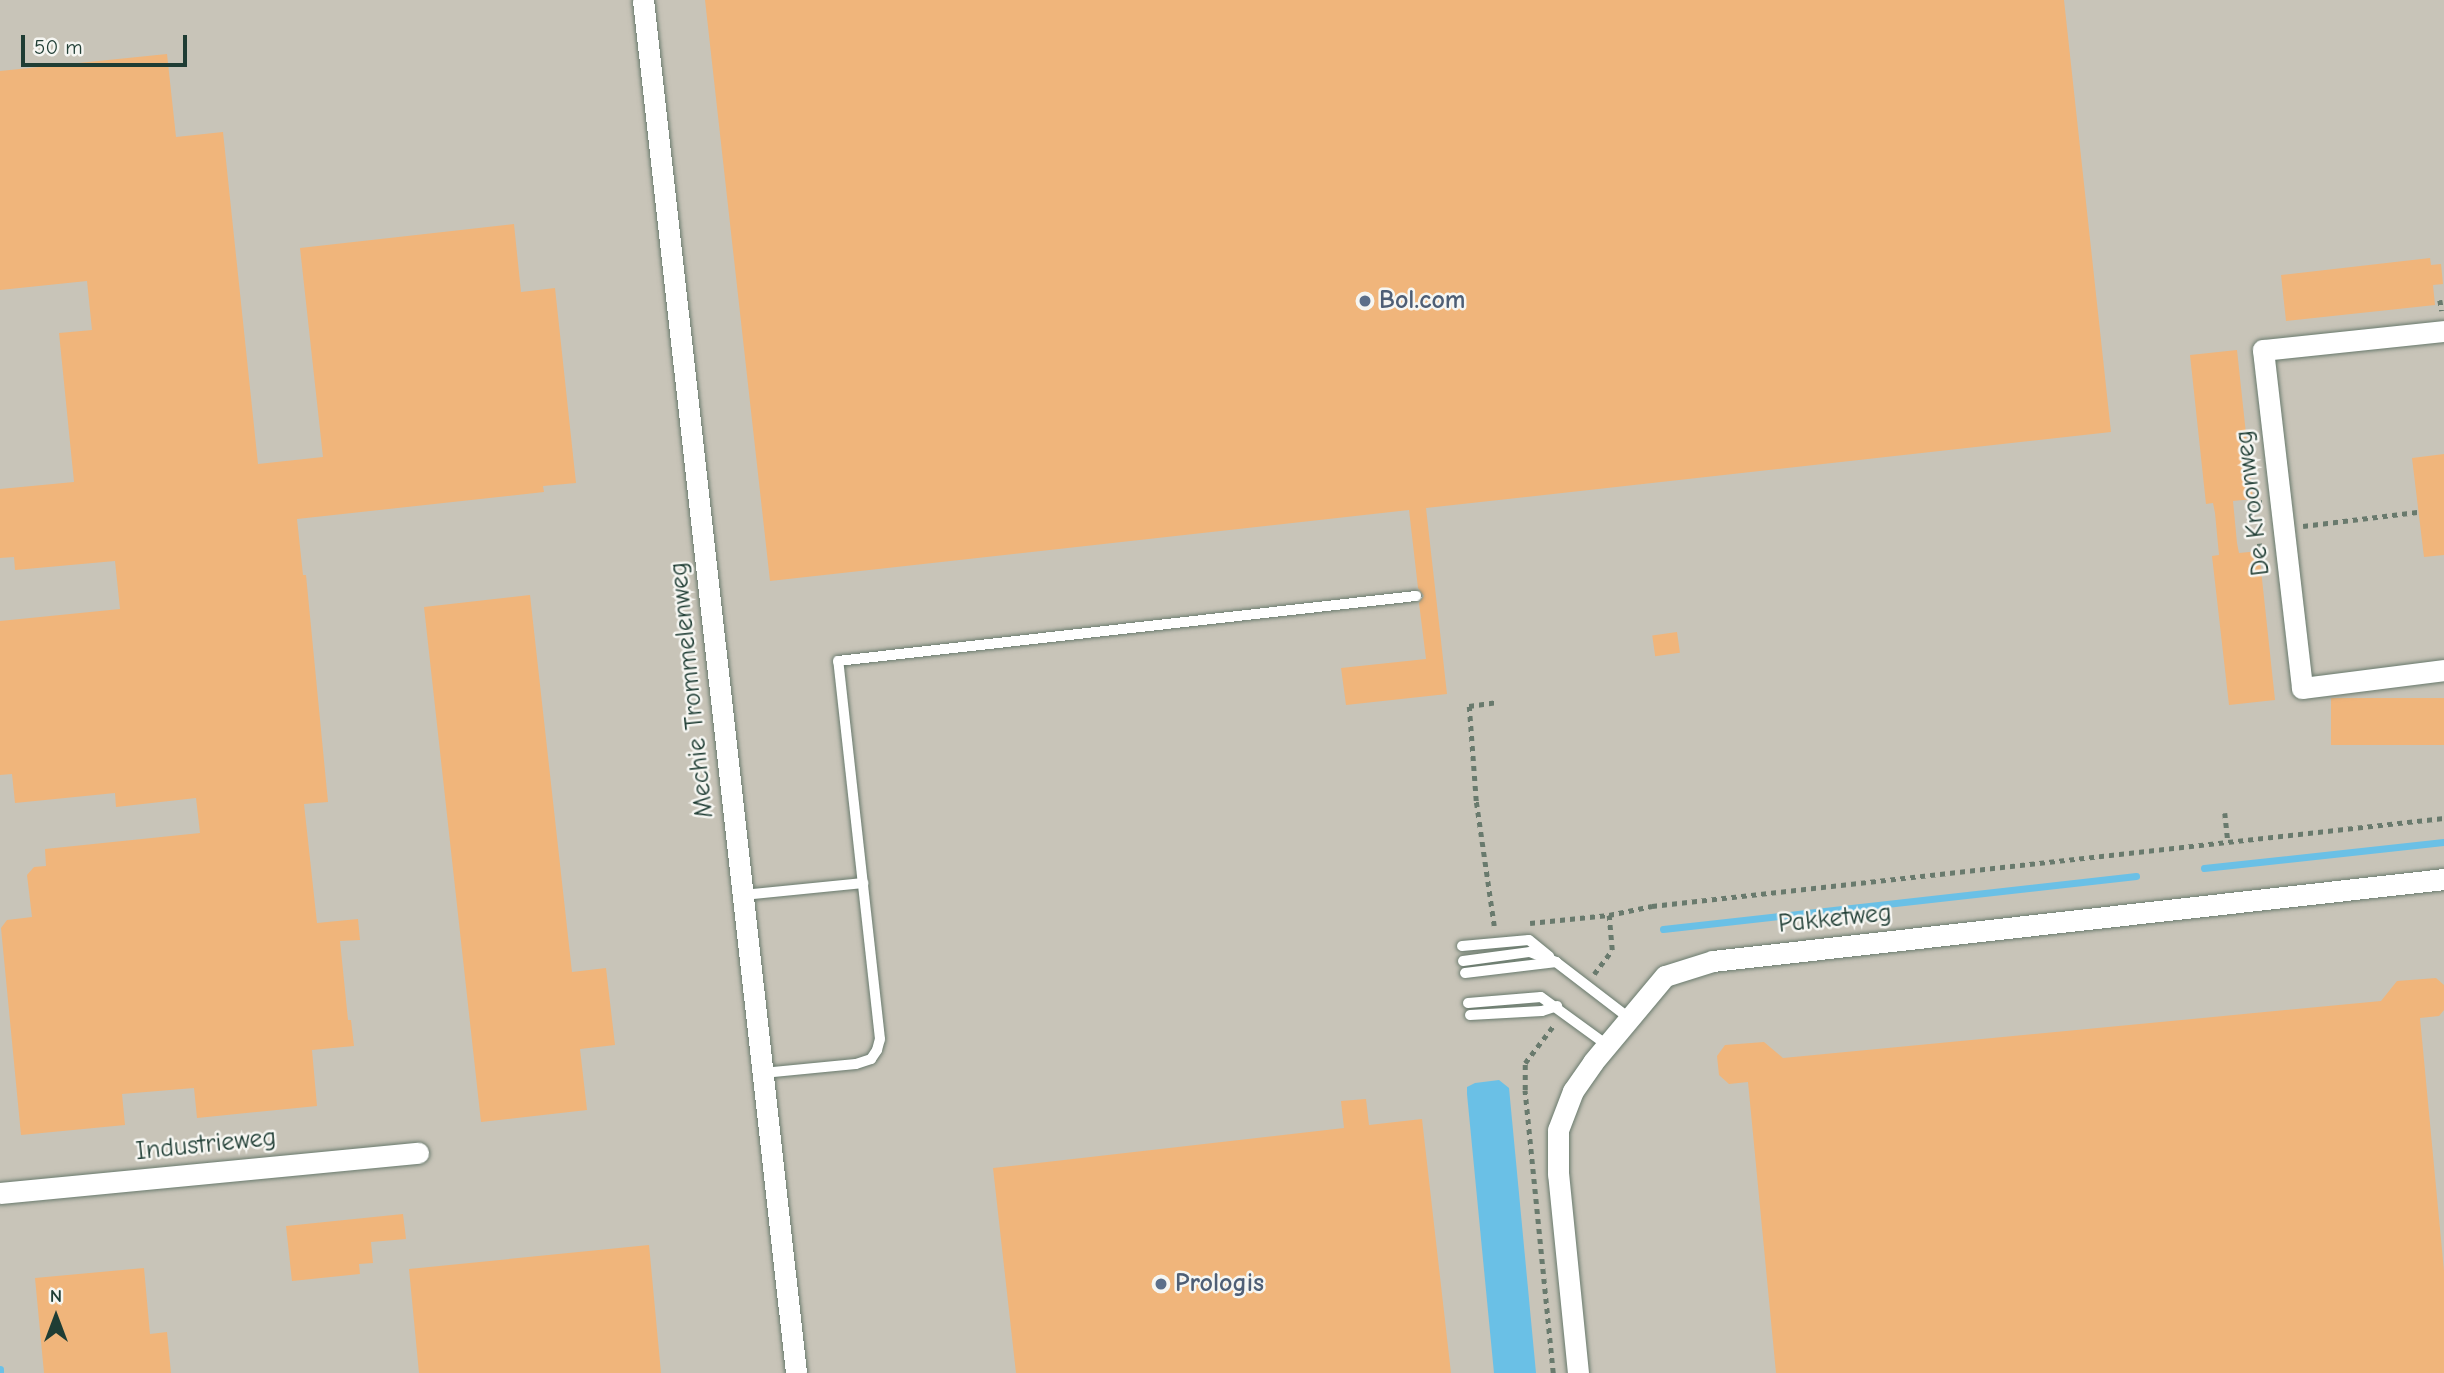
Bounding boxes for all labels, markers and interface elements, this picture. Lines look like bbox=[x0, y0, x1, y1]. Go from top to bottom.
scale bar bbox=[24, 21, 191, 65]
text: 50 m bbox=[34, 35, 83, 59]
place label: Bol.com bbox=[1379, 285, 1466, 317]
marker: Bol.com bbox=[1357, 293, 1373, 309]
street label: De Kroonweg bbox=[2229, 429, 2277, 577]
street label: Mechie Trommelenweg bbox=[663, 561, 721, 819]
street label: Pakketweg bbox=[1777, 898, 1893, 940]
street label: Industrieweg bbox=[134, 1122, 278, 1168]
place label: Prologis bbox=[1175, 1268, 1264, 1300]
marker: Prologis bbox=[1153, 1276, 1169, 1292]
north arrow bbox=[21, 1282, 91, 1352]
text: N bbox=[50, 1285, 62, 1307]

